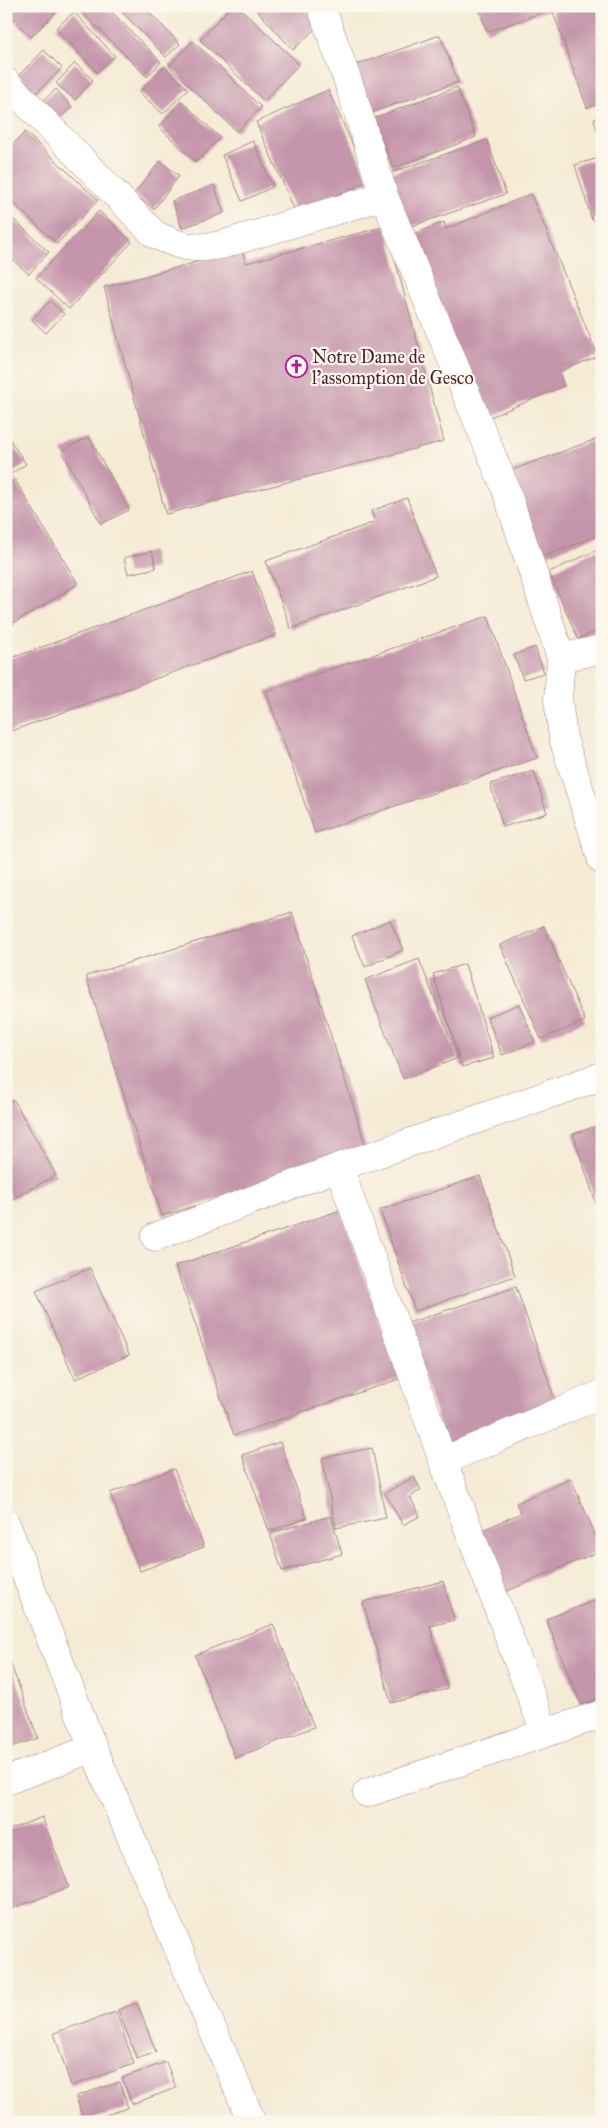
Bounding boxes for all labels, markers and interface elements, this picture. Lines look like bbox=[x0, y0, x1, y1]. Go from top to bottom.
place label: Notre Dame de l’assomption de Gesco bbox=[312, 346, 474, 389]
church icon: Notre Dame de l’assomption de Gesco bbox=[284, 355, 308, 379]

